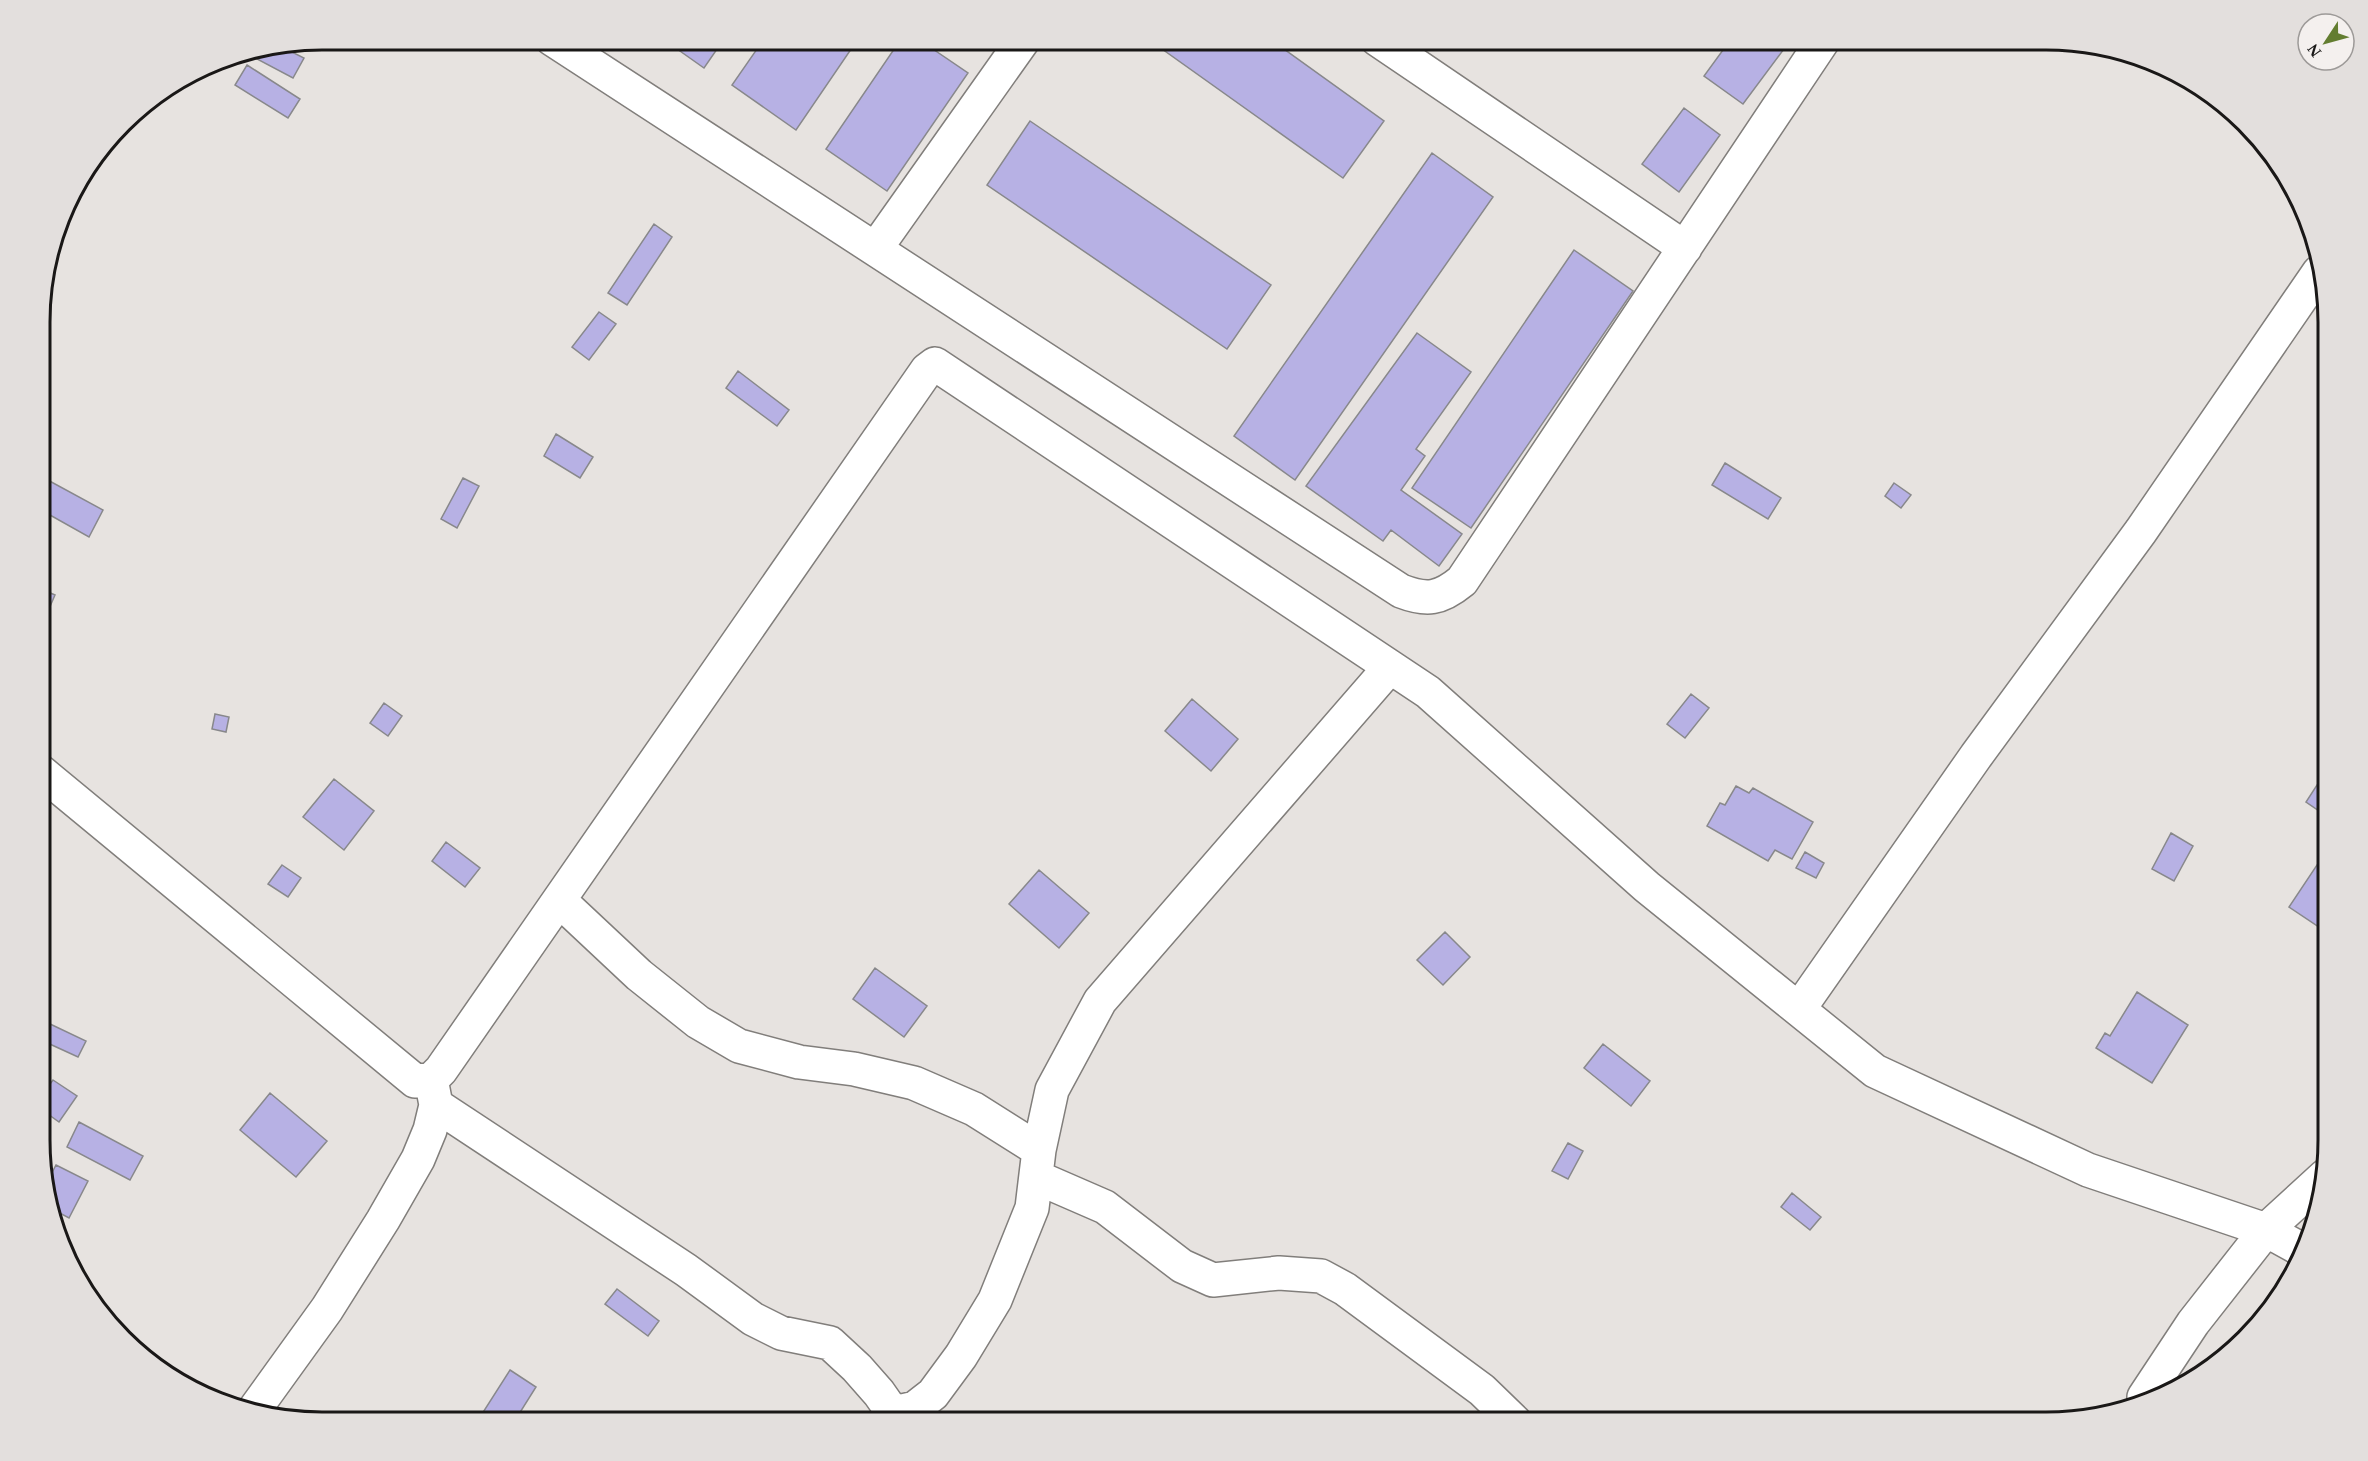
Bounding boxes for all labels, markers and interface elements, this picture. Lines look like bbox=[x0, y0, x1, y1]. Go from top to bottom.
north arrow bbox=[2296, 12, 2356, 72]
text: N bbox=[2304, 40, 2325, 60]

